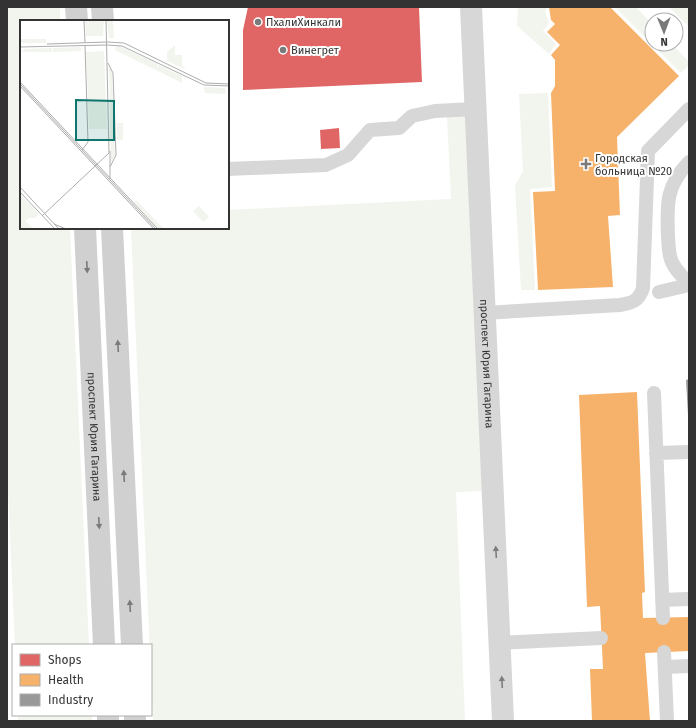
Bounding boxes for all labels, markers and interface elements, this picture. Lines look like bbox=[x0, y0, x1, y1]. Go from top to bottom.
north arrow bbox=[644, 12, 684, 52]
place label: ПхалиХинкали bbox=[266, 16, 341, 29]
marker: ПхалиХинкали bbox=[253, 17, 263, 27]
inset map bbox=[20, 20, 229, 229]
text: N bbox=[660, 35, 668, 48]
place label: Винегрет bbox=[291, 44, 339, 57]
marker: Винегрет bbox=[278, 45, 288, 55]
place label: Городская больница №20 bbox=[595, 152, 672, 178]
marker: Городская больница №20 bbox=[580, 158, 592, 170]
one-way arrow bbox=[84, 261, 90, 274]
street label: проспект Юрия Гагарина bbox=[477, 299, 496, 429]
one-way arrow bbox=[115, 339, 121, 352]
street label: проспект Юрия Гагарина bbox=[85, 372, 103, 502]
one-way arrow bbox=[120, 470, 127, 482]
one-way arrow bbox=[95, 517, 102, 529]
one-way arrow bbox=[492, 546, 499, 558]
one-way arrow bbox=[126, 600, 133, 612]
legend bbox=[12, 644, 152, 716]
text: Shops bbox=[48, 653, 82, 667]
text: Health bbox=[48, 673, 84, 687]
one-way arrow bbox=[498, 676, 505, 688]
text: Industry bbox=[48, 693, 93, 707]

